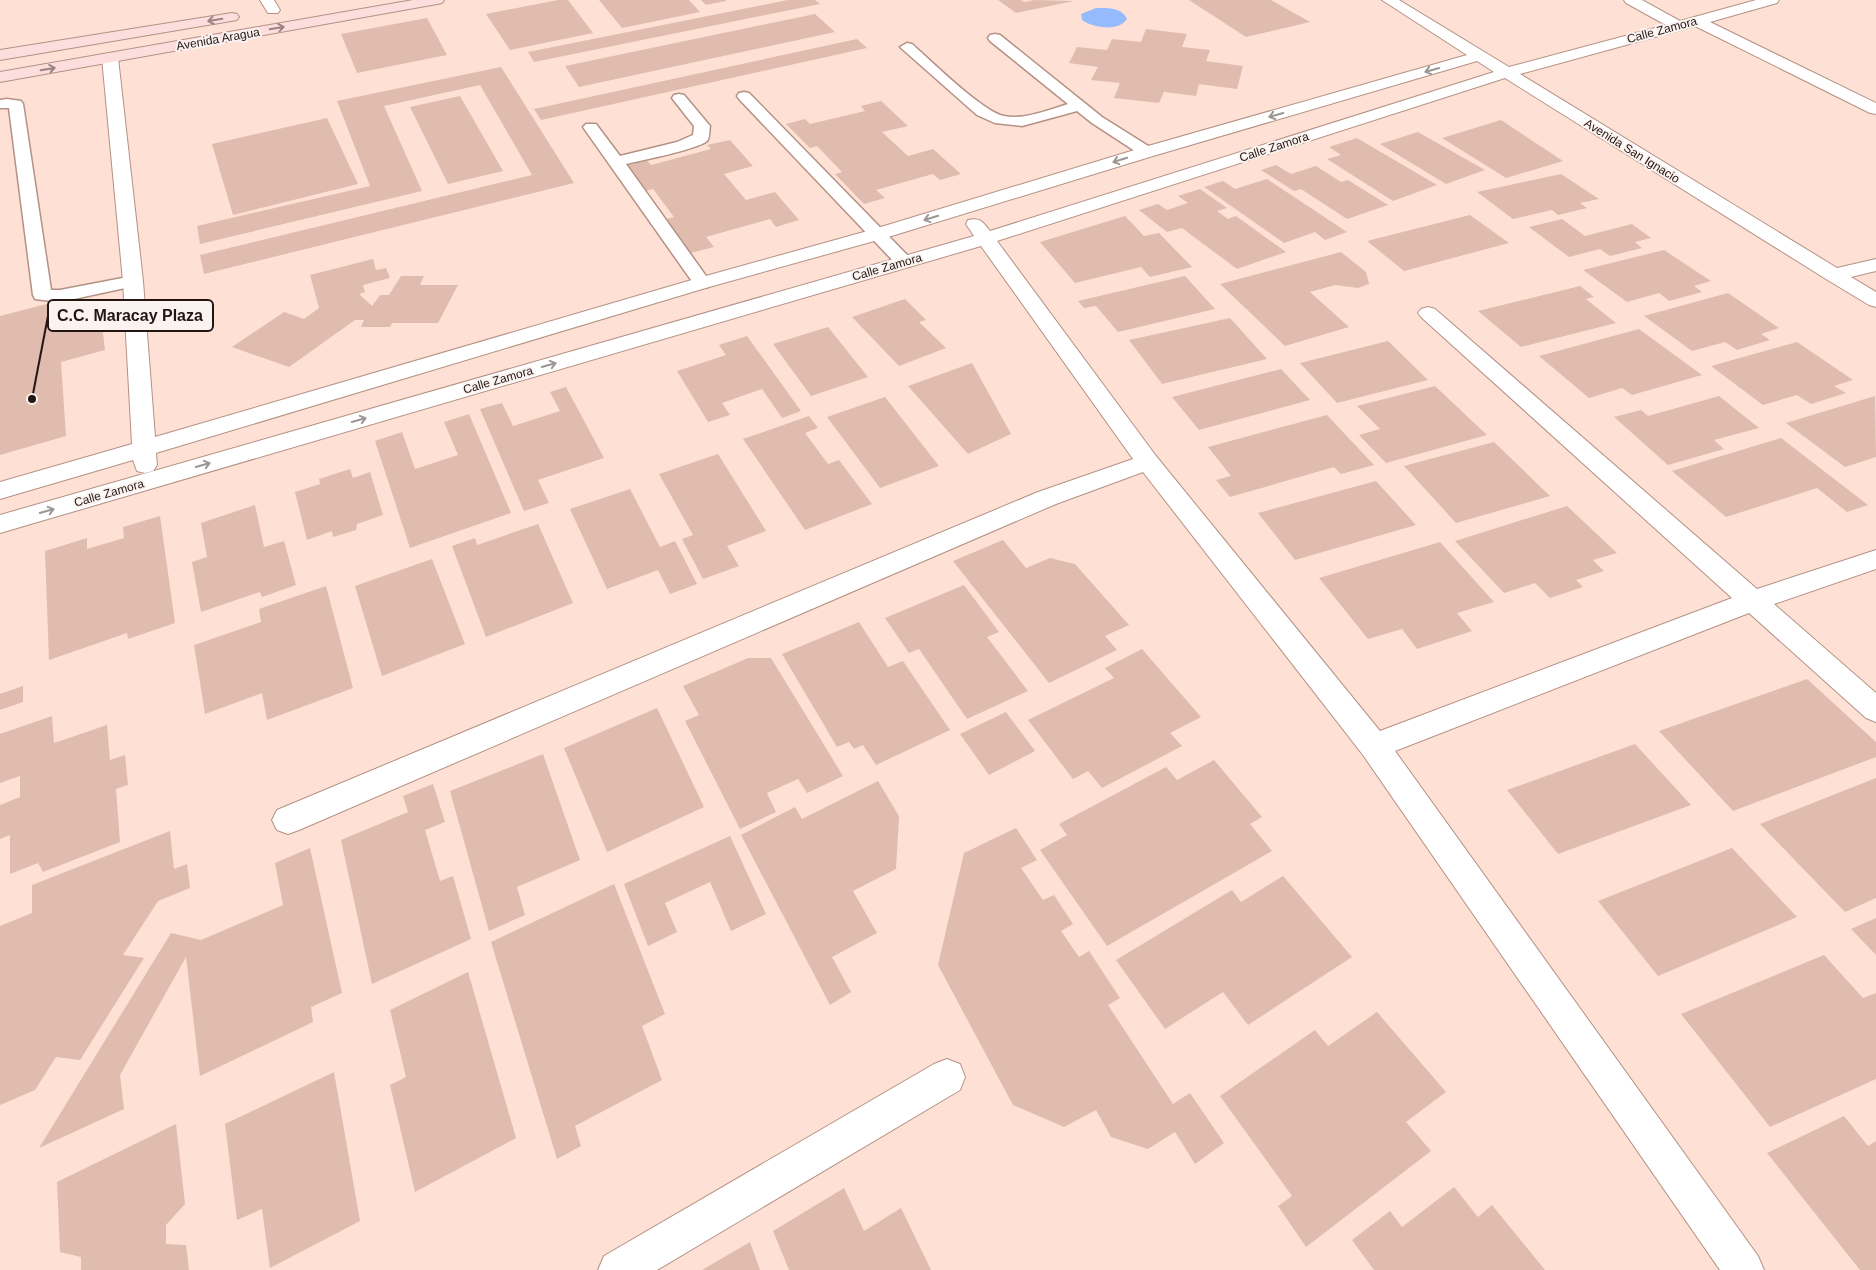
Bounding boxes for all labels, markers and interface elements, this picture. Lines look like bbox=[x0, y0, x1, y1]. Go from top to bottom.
street label: Calle Zamora bbox=[1625, 14, 1699, 46]
one-way arrow bbox=[207, 15, 223, 25]
one-way arrow bbox=[269, 23, 285, 33]
street label: Avenida Aragua bbox=[175, 25, 261, 53]
one-way arrow bbox=[40, 63, 56, 73]
one-way arrow bbox=[1424, 65, 1440, 75]
one-way arrow bbox=[1268, 110, 1284, 120]
street label: Avenida San Ignacio bbox=[1582, 116, 1683, 186]
street label: Calle Zamora bbox=[1238, 129, 1311, 165]
one-way arrow bbox=[1112, 156, 1128, 165]
one-way arrow bbox=[923, 213, 939, 223]
street label: Calle Zamora bbox=[850, 250, 924, 284]
callout: C.C. Maracay Plaza bbox=[48, 300, 213, 331]
text: C.C. Maracay Plaza bbox=[57, 307, 203, 324]
one-way arrow bbox=[540, 360, 556, 370]
street label: Calle Zamora bbox=[461, 363, 535, 397]
one-way arrow bbox=[351, 415, 367, 425]
one-way arrow bbox=[194, 460, 210, 470]
street label: Calle Zamora bbox=[72, 476, 146, 510]
one-way arrow bbox=[38, 505, 54, 515]

